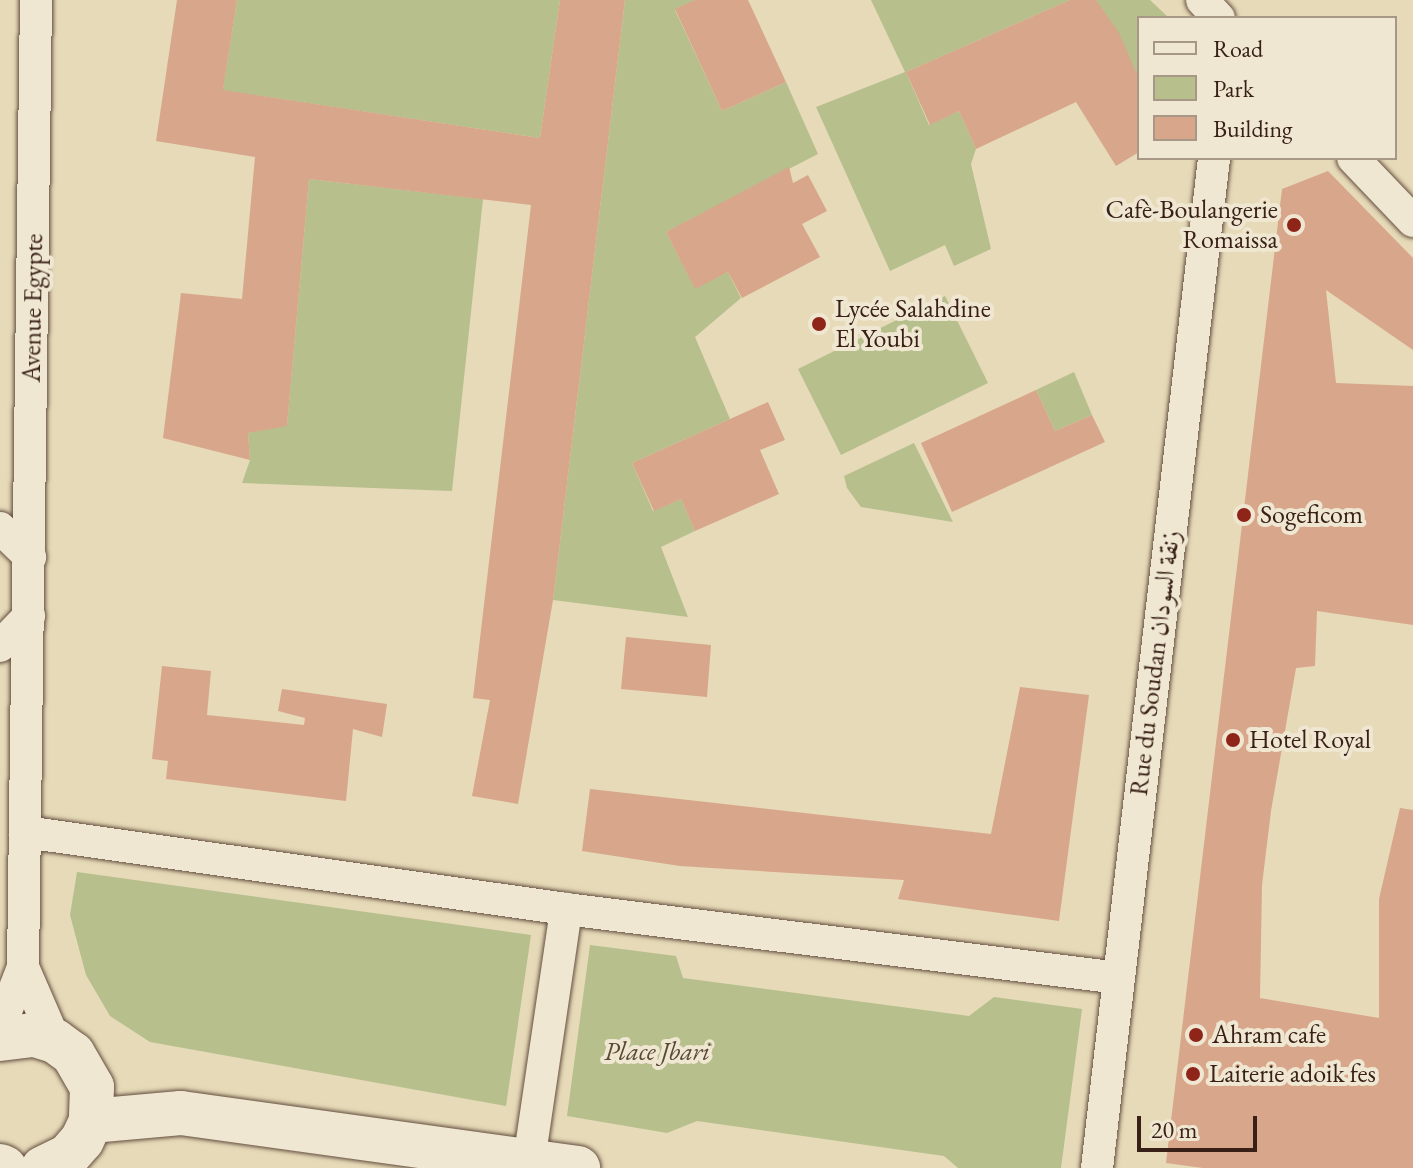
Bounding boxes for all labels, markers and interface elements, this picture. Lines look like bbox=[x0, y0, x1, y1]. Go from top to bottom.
legend bbox=[1137, 16, 1397, 160]
text: Road bbox=[1213, 33, 1263, 64]
text: Park bbox=[1213, 73, 1254, 104]
text: Building bbox=[1213, 113, 1293, 144]
place label: Cafè-Boulangerie Romaissa bbox=[1105, 194, 1278, 256]
marker: Cafè-Boulangerie Romaissa bbox=[1285, 216, 1303, 234]
street label: Avenue Egypte bbox=[16, 233, 50, 383]
place label: Lycée Salahdine El Youbi bbox=[835, 293, 991, 354]
marker: Lycée Salahdine El Youbi bbox=[810, 315, 828, 333]
place label: Sogeficom bbox=[1260, 499, 1363, 531]
marker: Sogeficom bbox=[1235, 506, 1253, 524]
street label: Rue du Soudan زنقة السودان bbox=[1123, 529, 1187, 797]
place label: Hotel Royal bbox=[1249, 724, 1371, 756]
marker: Hotel Royal bbox=[1224, 731, 1242, 749]
place label: Ahram cafe bbox=[1212, 1019, 1326, 1051]
marker: Ahram cafe bbox=[1187, 1026, 1205, 1044]
park label: Place Jbari bbox=[604, 1036, 710, 1068]
place label: Laiterie adoik fes bbox=[1209, 1058, 1376, 1090]
marker: Laiterie adoik fes bbox=[1184, 1065, 1202, 1083]
scale bar bbox=[1141, 1100, 1261, 1150]
text: 20 m bbox=[1151, 1114, 1198, 1145]

